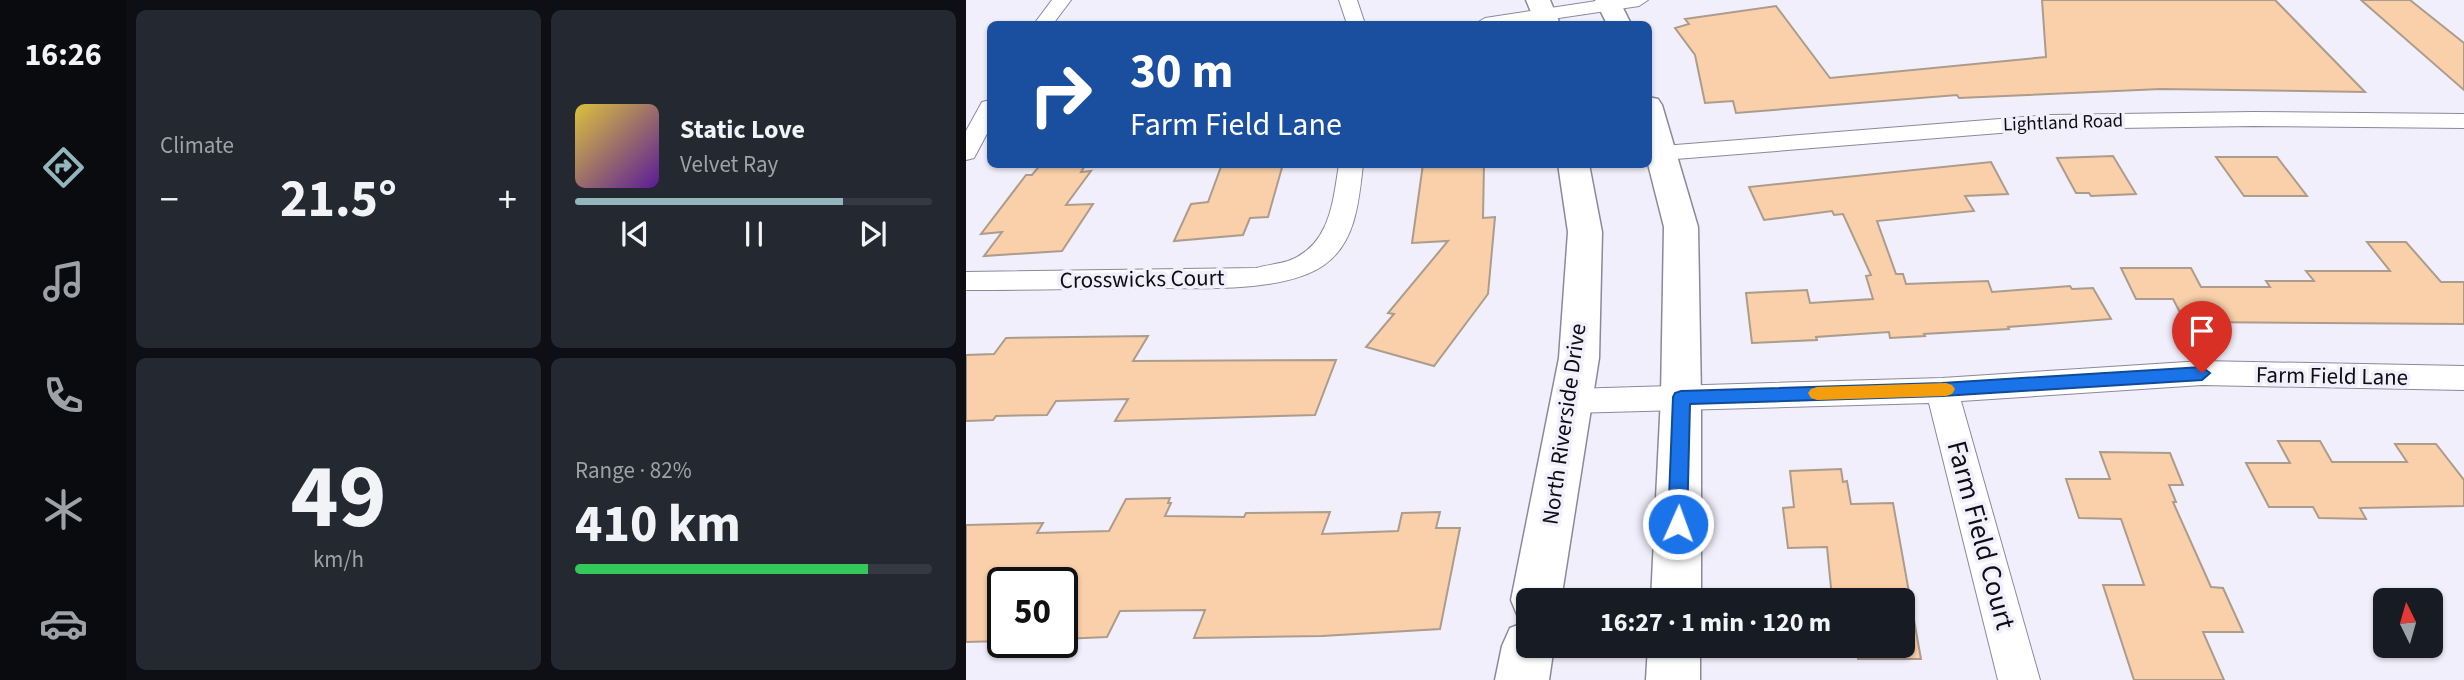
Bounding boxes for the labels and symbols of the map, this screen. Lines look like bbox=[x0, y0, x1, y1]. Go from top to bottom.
street label: Lightland Road bbox=[2002, 107, 2124, 139]
street label: Crosswicks Court bbox=[1059, 261, 1225, 297]
pin bbox=[2172, 301, 2232, 373]
street label: North Riverside Drive bbox=[1534, 321, 1594, 527]
street label: Farm Field Lane bbox=[2256, 358, 2408, 394]
street label: Farm Field Court bbox=[1937, 436, 2026, 634]
position arrow bbox=[1641, 487, 1715, 561]
speed limit sign: 50 bbox=[987, 567, 1078, 658]
north arrow bbox=[2373, 588, 2443, 658]

